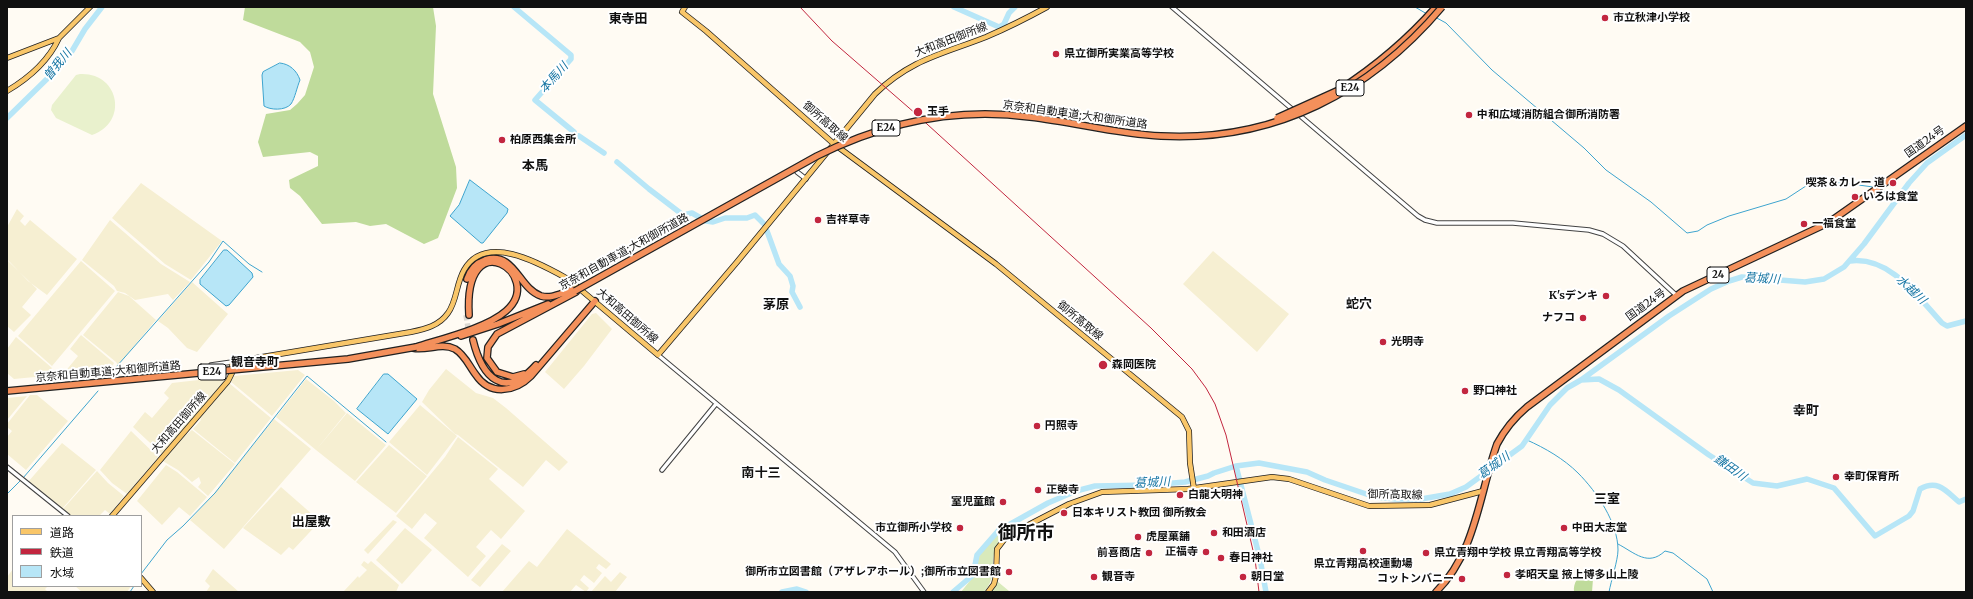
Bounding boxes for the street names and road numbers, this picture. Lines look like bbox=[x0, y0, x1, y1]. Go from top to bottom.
street label: 大和高田御所線 bbox=[913, 20, 989, 60]
road number: E24 bbox=[1336, 80, 1364, 96]
street label: 京奈和自動車道;大和御所道路 bbox=[1002, 98, 1148, 132]
street label: 御所高取線 bbox=[800, 99, 850, 145]
road number: E24 bbox=[872, 120, 900, 136]
street label: 国道24号 bbox=[1902, 123, 1948, 161]
street label: 京奈和自動車道;大和御所道路 bbox=[557, 211, 691, 293]
road number: 24 bbox=[1707, 267, 1729, 283]
street label: 大和高田御所線 bbox=[594, 286, 660, 346]
street label: 国道24号 bbox=[1624, 286, 1668, 324]
street label: 御所高取線 bbox=[1054, 299, 1106, 343]
street label: 京奈和自動車道;大和御所道路 bbox=[35, 359, 181, 385]
road number: E24 bbox=[198, 364, 226, 380]
street label: 大和高田御所線 bbox=[149, 390, 209, 456]
street label: 御所高取線 bbox=[1367, 488, 1423, 502]

